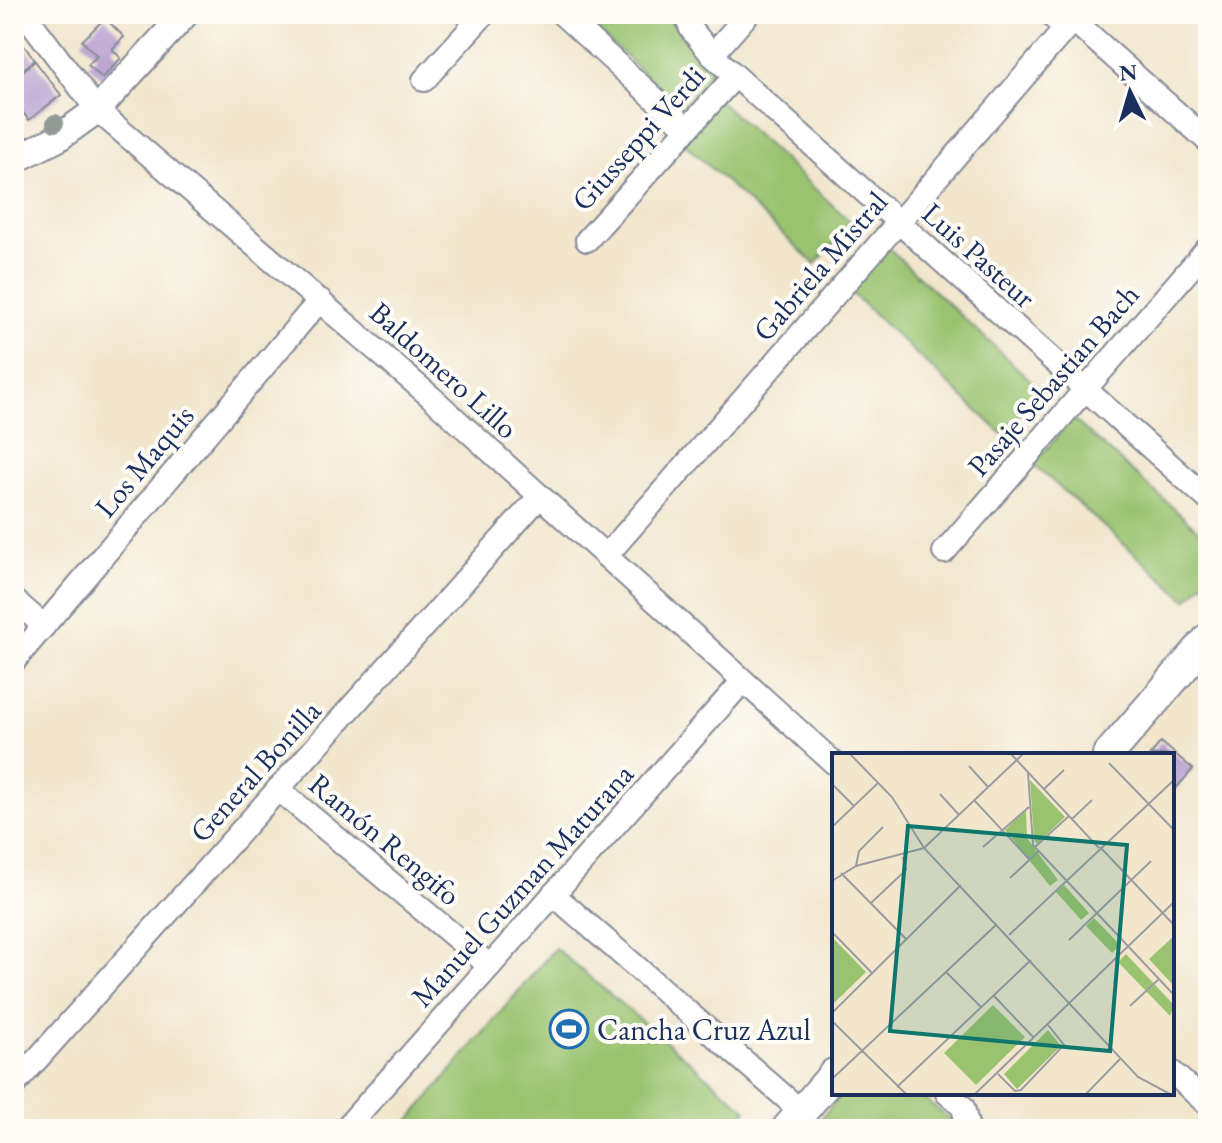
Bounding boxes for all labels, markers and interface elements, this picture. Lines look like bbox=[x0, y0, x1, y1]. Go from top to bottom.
north arrow bbox=[1090, 52, 1170, 132]
street label: Giusseppi Verdi bbox=[563, 57, 713, 219]
text: N bbox=[1118, 57, 1139, 88]
street label: Gabriela Mistral bbox=[744, 183, 896, 349]
street label: Luis Pasteur bbox=[914, 194, 1044, 316]
street label: Pasaje Sebastian Bach bbox=[959, 276, 1147, 484]
street label: Baldomero Lillo bbox=[362, 293, 526, 447]
street label: Los Maquis bbox=[86, 397, 202, 525]
street label: General Bonilla bbox=[181, 692, 329, 850]
inset map bbox=[832, 753, 1174, 1095]
street label: Manuel Guzman Maturana bbox=[402, 755, 642, 1015]
street label: Ramón Rengifo bbox=[301, 764, 469, 914]
sports icon: Cancha Cruz Azul bbox=[548, 1008, 590, 1050]
place label: Cancha Cruz Azul bbox=[597, 1010, 811, 1049]

